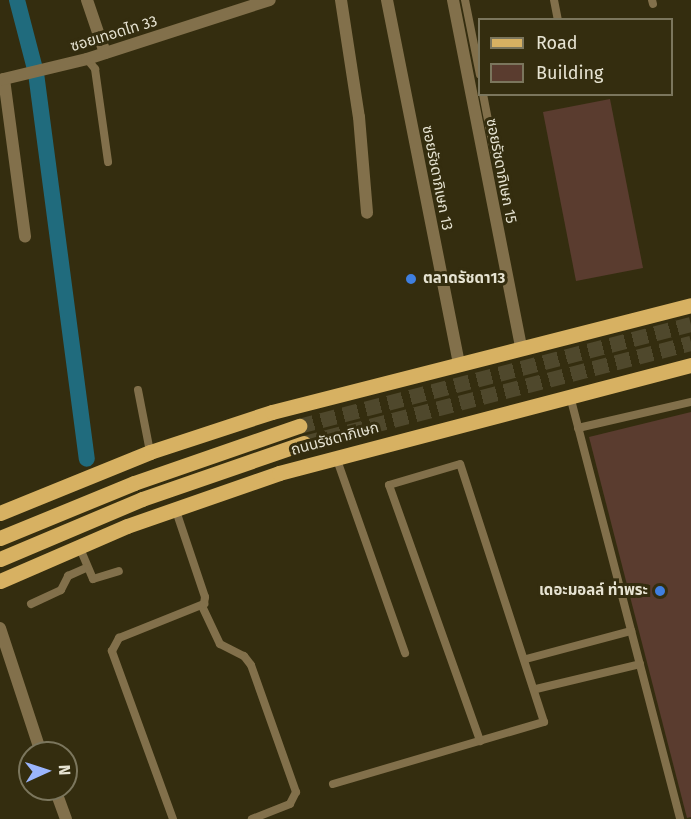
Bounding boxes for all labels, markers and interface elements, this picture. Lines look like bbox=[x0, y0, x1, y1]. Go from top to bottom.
street label: ซอยเทอดไท 33 bbox=[68, 12, 160, 56]
legend bbox=[478, 18, 673, 96]
text: Road bbox=[536, 32, 578, 54]
text: Building bbox=[536, 62, 603, 84]
street label: ซอยรัชดาภิเษก 15 bbox=[482, 117, 520, 225]
street label: ซอยรัชดาภิเษก 13 bbox=[418, 124, 456, 232]
place label: ตลาดรัชดา13 bbox=[423, 270, 505, 288]
marker: ตลาดรัชดา13 bbox=[404, 272, 418, 286]
street label: ถนนรัชดาภิเษก bbox=[289, 419, 381, 459]
place label: เดอะมอลล์ ท่าพระ bbox=[539, 582, 648, 600]
marker: เดอะมอลล์ ท่าพระ bbox=[653, 584, 667, 598]
north arrow bbox=[18, 741, 78, 801]
text: N bbox=[55, 764, 74, 776]

